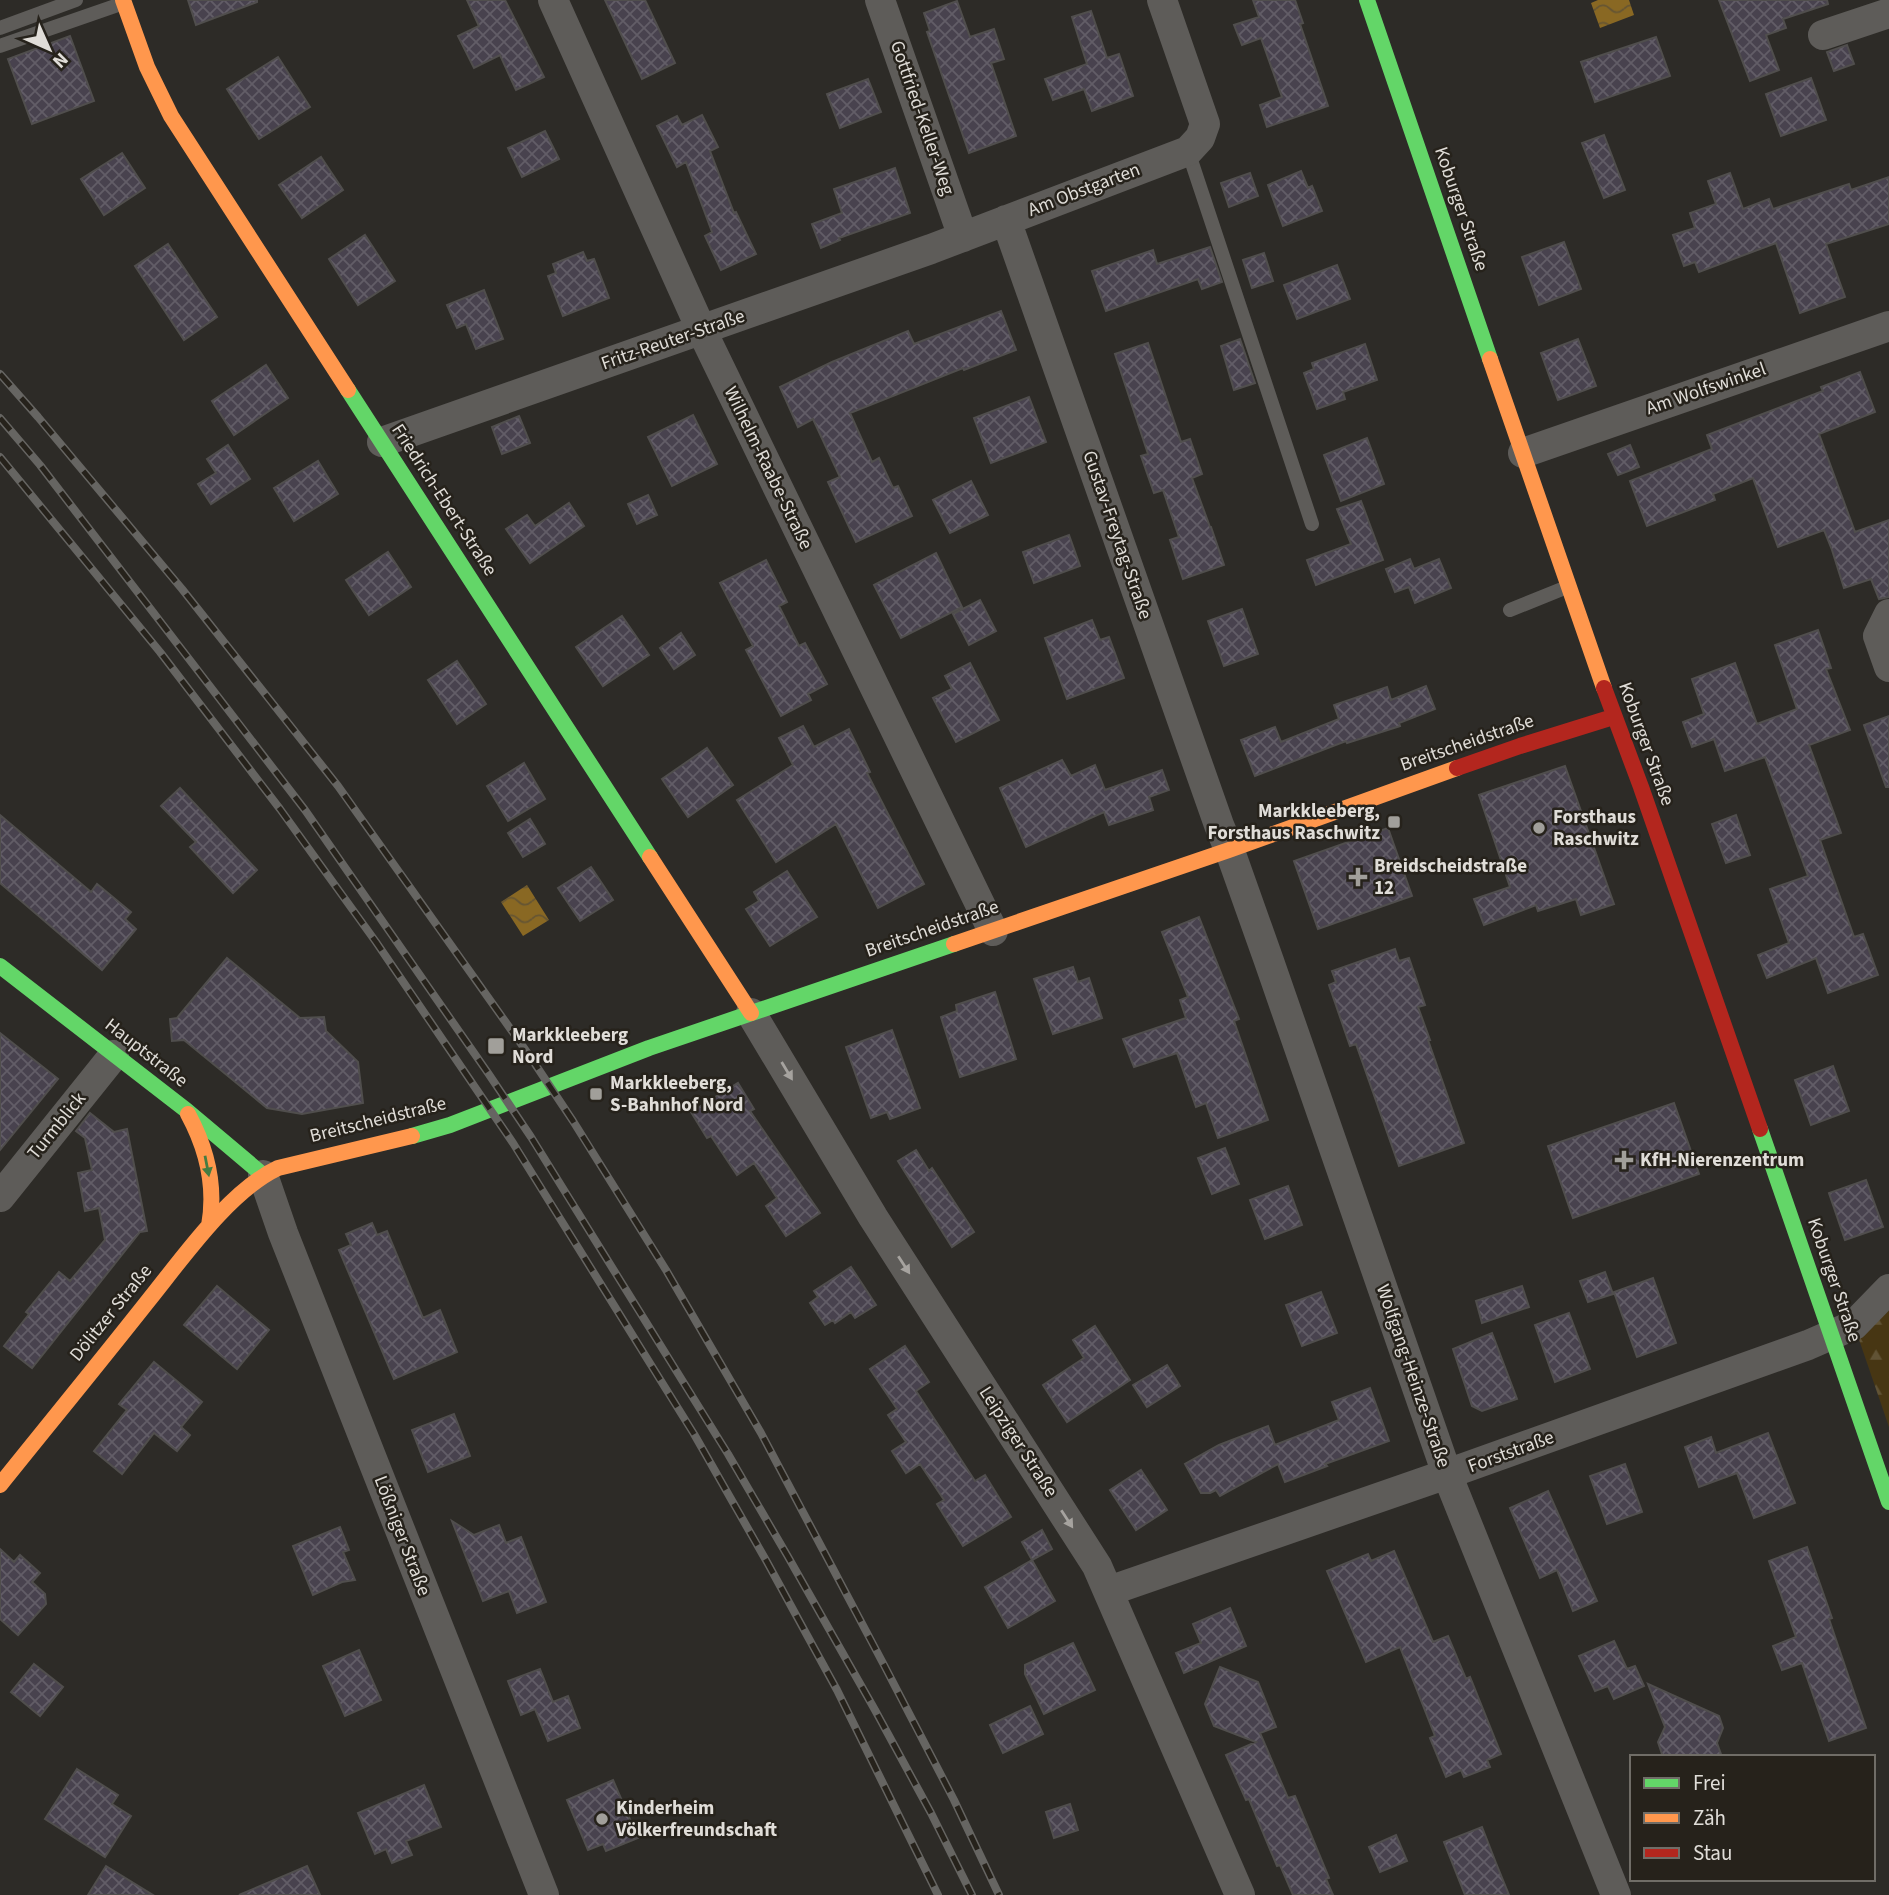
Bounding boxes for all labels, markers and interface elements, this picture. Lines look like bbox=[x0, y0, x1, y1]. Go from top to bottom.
north arrow bbox=[14, 14, 84, 84]
street label: Gottfried-Keller-Weg bbox=[883, 37, 961, 199]
text: N bbox=[46, 46, 74, 74]
street label: Koburger Straße bbox=[1427, 143, 1495, 275]
street label: Am Obstgarten bbox=[1024, 156, 1144, 224]
street label: Fritz-Reuter-Straße bbox=[598, 303, 748, 377]
street label: Am Wolfswinkel bbox=[1642, 356, 1770, 422]
street label: Wilhelm-Raabe-Straße bbox=[717, 382, 819, 554]
street label: Friedrich-Ebert-Straße bbox=[385, 419, 503, 581]
street label: Gustav-Freytag-Straße bbox=[1075, 447, 1159, 623]
street label: Koburger Straße bbox=[1611, 678, 1681, 810]
street label: Breitscheidstraße bbox=[1397, 708, 1537, 778]
place label: Markkleeberg, Forsthaus Raschwitz bbox=[1208, 798, 1380, 847]
place label: Forsthaus Raschwitz bbox=[1553, 804, 1639, 853]
marker: Markkleeberg, Forsthaus Raschwitz bbox=[1386, 814, 1402, 830]
marker: Forsthaus Raschwitz bbox=[1531, 820, 1547, 836]
place label: Breidscheidstraße 12 bbox=[1374, 853, 1527, 902]
marker: Breidscheidstraße 12 bbox=[1348, 867, 1368, 887]
street label: Breitscheidstraße bbox=[862, 894, 1002, 964]
street label: Hauptstraße bbox=[99, 1012, 193, 1094]
place label: Markkleeberg Nord bbox=[512, 1022, 628, 1071]
marker: Markkleeberg Nord bbox=[486, 1036, 506, 1056]
one-way arrow bbox=[780, 1061, 793, 1080]
place label: Markkleeberg, S-Bahnhof Nord bbox=[610, 1070, 743, 1119]
street label: Turmblick bbox=[21, 1086, 93, 1166]
marker: Markkleeberg, S-Bahnhof Nord bbox=[588, 1086, 604, 1102]
street label: Breitscheidstraße bbox=[307, 1090, 449, 1150]
place label: KfH-Nierenzentrum bbox=[1640, 1147, 1804, 1174]
marker: KfH-Nierenzentrum bbox=[1614, 1150, 1634, 1170]
one-way arrow bbox=[202, 1155, 213, 1177]
street label: Koburger Straße bbox=[1800, 1214, 1868, 1346]
one-way arrow bbox=[898, 1256, 911, 1275]
street label: Dölitzer Straße bbox=[63, 1259, 159, 1367]
street label: Wolfgang-Heinze-Straße bbox=[1369, 1281, 1457, 1471]
street label: Leipziger Straße bbox=[972, 1381, 1064, 1503]
street label: Forststraße bbox=[1464, 1424, 1558, 1480]
street label: Lößniger Straße bbox=[367, 1472, 437, 1600]
one-way arrow bbox=[1060, 1509, 1073, 1528]
legend bbox=[1630, 1755, 1875, 1881]
text: Frei bbox=[1693, 1768, 1726, 1798]
place label: Kinderheim Völkerfreundschaft bbox=[615, 1795, 777, 1844]
text: Zäh bbox=[1693, 1803, 1726, 1833]
marker: Kinderheim Völkerfreundschaft bbox=[594, 1811, 610, 1827]
text: Stau bbox=[1693, 1838, 1732, 1868]

